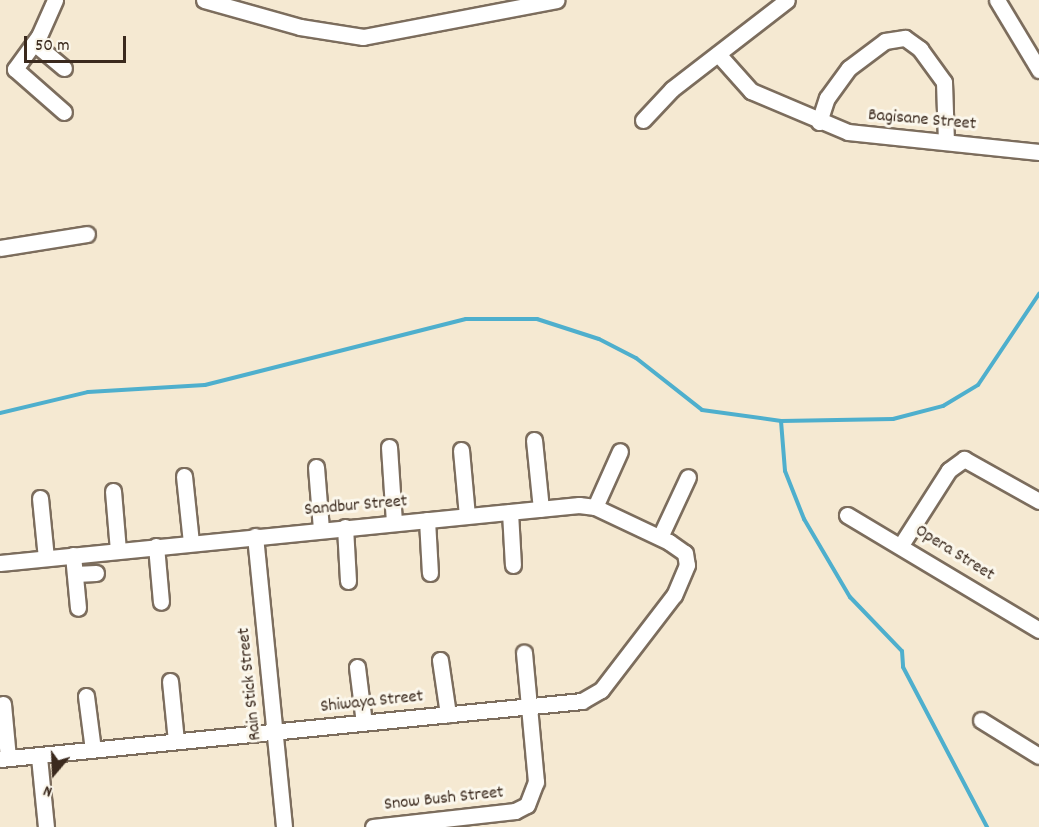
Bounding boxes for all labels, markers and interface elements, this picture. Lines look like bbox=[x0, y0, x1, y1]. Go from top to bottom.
scale bar bbox=[27, 24, 129, 62]
text: 50 m bbox=[35, 34, 70, 59]
street label: Bagisane Street bbox=[867, 106, 977, 136]
street label: Sandbur Street bbox=[304, 492, 408, 522]
street label: Opera Street bbox=[910, 521, 998, 587]
street label: Rain Stick Street bbox=[234, 627, 268, 741]
street label: Shiwaya Street bbox=[320, 687, 424, 719]
north arrow bbox=[24, 743, 84, 803]
text: N bbox=[40, 778, 55, 803]
street label: Snow Bush Street bbox=[383, 783, 505, 817]

